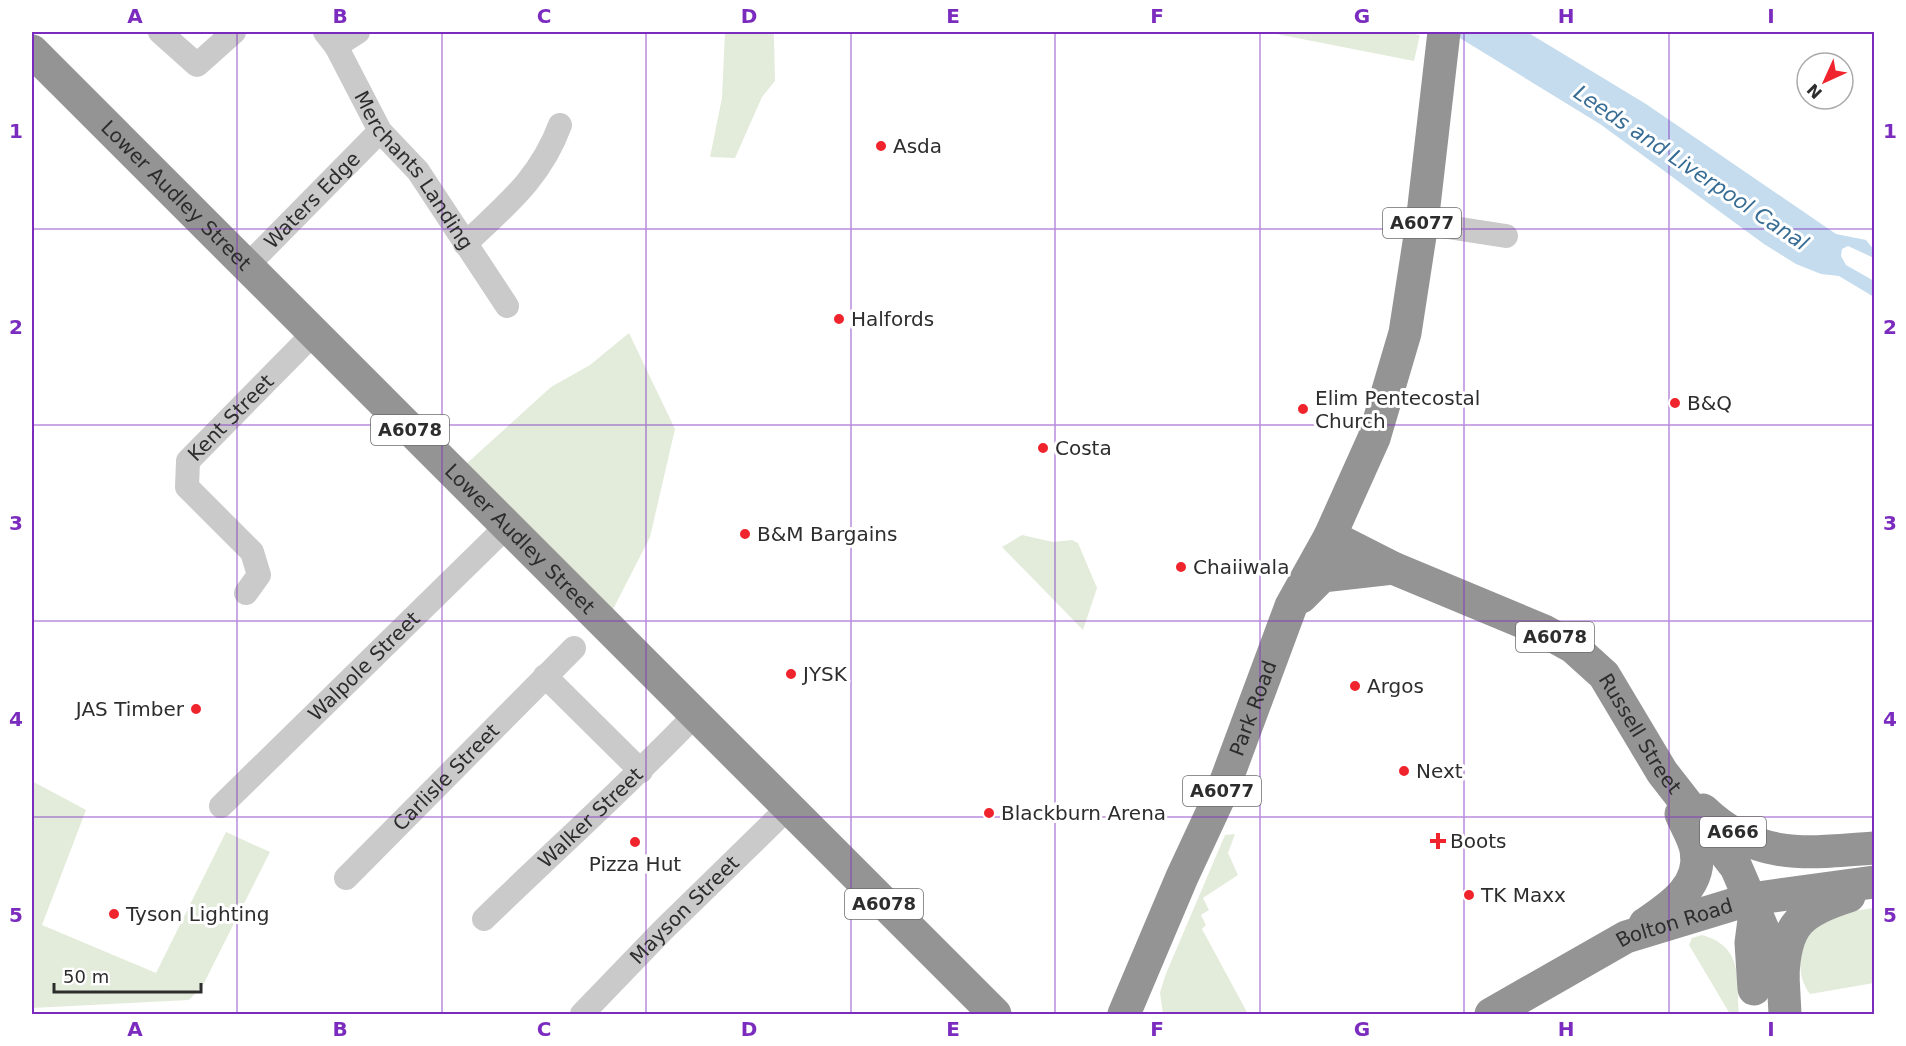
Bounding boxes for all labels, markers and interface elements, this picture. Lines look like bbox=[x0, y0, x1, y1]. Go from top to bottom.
text: A bbox=[127, 4, 143, 28]
text: B bbox=[332, 4, 348, 28]
text: C bbox=[537, 4, 551, 28]
text: D bbox=[741, 4, 757, 28]
text: E bbox=[946, 4, 960, 28]
text: F bbox=[1150, 4, 1164, 28]
text: G bbox=[1354, 4, 1370, 28]
text: H bbox=[1558, 4, 1574, 28]
text: I bbox=[1767, 4, 1775, 28]
north arrow bbox=[1795, 51, 1855, 111]
text: N bbox=[1803, 80, 1826, 103]
water label: Leeds and Liverpool Canal bbox=[1569, 81, 1813, 256]
street label: Merchants Landing bbox=[349, 87, 478, 254]
street label: Lower Audley Street bbox=[96, 115, 256, 275]
text: 1 bbox=[9, 119, 23, 143]
text: 1 bbox=[1883, 119, 1897, 143]
place label: Asda bbox=[893, 134, 942, 158]
marker: Asda bbox=[874, 139, 888, 153]
street label: Waters Edge bbox=[259, 147, 365, 253]
road number: A6077 bbox=[1383, 208, 1461, 238]
place label: Halfords bbox=[851, 307, 934, 331]
marker: Halfords bbox=[832, 312, 846, 326]
text: 2 bbox=[9, 315, 23, 339]
text: 2 bbox=[1883, 315, 1897, 339]
street label: Kent Street bbox=[183, 369, 279, 466]
place label: Elim Pentecostal Church bbox=[1315, 386, 1480, 433]
place label: B&Q bbox=[1687, 391, 1732, 415]
marker: B&Q bbox=[1668, 396, 1682, 410]
marker: Elim Pentecostal Church bbox=[1296, 402, 1310, 416]
road number: A6078 bbox=[371, 415, 449, 445]
place label: Costa bbox=[1055, 436, 1112, 460]
marker: Costa bbox=[1036, 441, 1050, 455]
street label: Lower Audley Street bbox=[440, 459, 600, 619]
text: 3 bbox=[9, 511, 23, 535]
text: 3 bbox=[1883, 511, 1897, 535]
place label: B&M Bargains bbox=[757, 522, 897, 546]
marker: B&M Bargains bbox=[738, 527, 752, 541]
place label: Chaiiwala bbox=[1193, 555, 1289, 579]
marker: Chaiiwala bbox=[1174, 560, 1188, 574]
street label: Walpole Street bbox=[303, 606, 425, 726]
road number: A6078 bbox=[1516, 622, 1594, 652]
street label: Park Road bbox=[1224, 657, 1282, 759]
place label: JYSK bbox=[801, 662, 848, 686]
marker: JYSK bbox=[784, 667, 798, 681]
street label: Russell Street bbox=[1594, 669, 1687, 799]
place label: Argos bbox=[1367, 674, 1424, 698]
marker: Argos bbox=[1348, 679, 1362, 693]
place label: JAS Timber bbox=[74, 697, 185, 721]
marker: JAS Timber bbox=[189, 702, 203, 716]
text: 4 bbox=[9, 707, 23, 731]
text: 4 bbox=[1883, 707, 1897, 731]
street label: Carlisle Street bbox=[388, 719, 504, 836]
place label: Next bbox=[1416, 759, 1463, 783]
street label: Walker Street bbox=[533, 762, 648, 873]
marker: Next bbox=[1397, 764, 1411, 778]
road number: A6077 bbox=[1183, 776, 1261, 806]
place label: Blackburn Arena bbox=[1001, 801, 1166, 825]
marker: Blackburn Arena bbox=[982, 806, 996, 820]
road number: A666 bbox=[1700, 817, 1766, 847]
place label: Boots bbox=[1450, 829, 1506, 853]
marker: Boots bbox=[1431, 834, 1445, 848]
marker: Pizza Hut bbox=[628, 835, 642, 849]
street label: Mayson Street bbox=[625, 851, 744, 969]
place label: Pizza Hut bbox=[589, 852, 681, 876]
place label: TK Maxx bbox=[1480, 883, 1566, 907]
marker: TK Maxx bbox=[1462, 888, 1476, 902]
road number: A6078 bbox=[845, 889, 923, 919]
street label: Bolton Road bbox=[1611, 893, 1736, 952]
place label: Tyson Lighting bbox=[125, 902, 269, 926]
text: 5 bbox=[9, 903, 23, 927]
text: 5 bbox=[1883, 903, 1897, 927]
marker: Tyson Lighting bbox=[107, 907, 121, 921]
scale bar bbox=[54, 956, 201, 994]
text: 50 m bbox=[63, 966, 109, 987]
text: A bbox=[127, 1017, 143, 1041]
text: B bbox=[332, 1017, 348, 1041]
text: C bbox=[537, 1017, 551, 1041]
text: D bbox=[741, 1017, 757, 1041]
text: E bbox=[946, 1017, 960, 1041]
text: F bbox=[1150, 1017, 1164, 1041]
text: G bbox=[1354, 1017, 1370, 1041]
text: H bbox=[1558, 1017, 1574, 1041]
text: I bbox=[1767, 1017, 1775, 1041]

